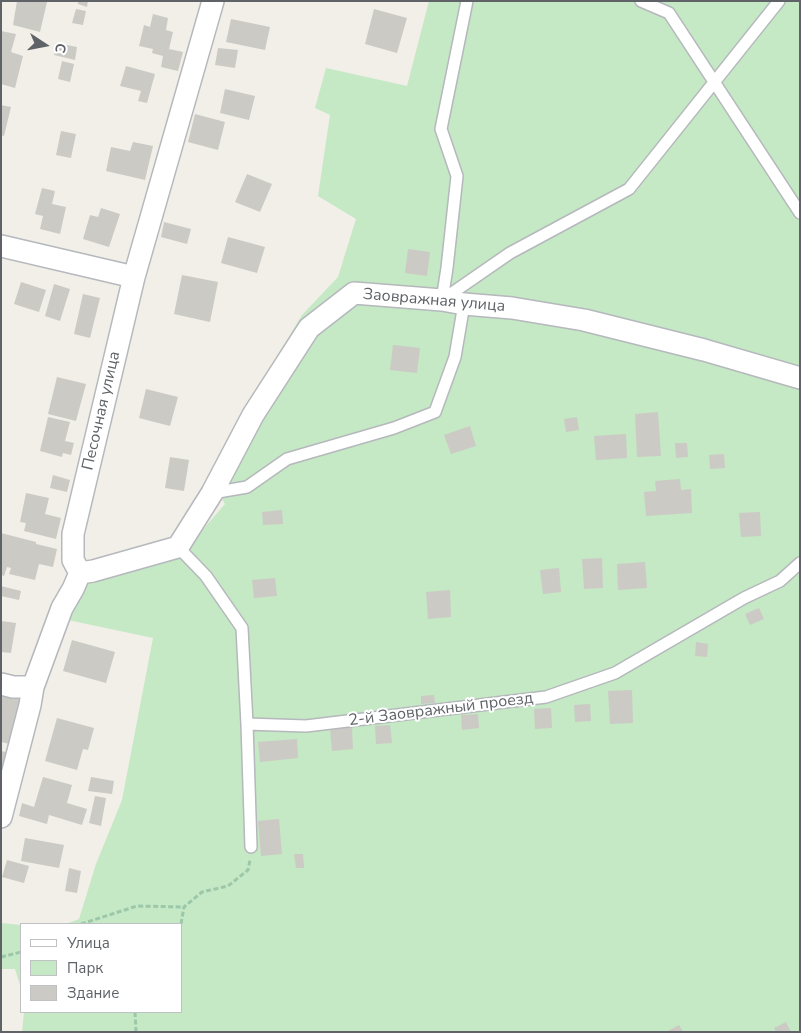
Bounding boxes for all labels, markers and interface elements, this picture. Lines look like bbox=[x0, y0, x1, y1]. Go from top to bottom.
north arrow bbox=[20, 20, 70, 70]
text: С bbox=[50, 41, 70, 54]
street label: Заовражная улица bbox=[362, 285, 506, 317]
street label: Песочная улица bbox=[79, 350, 125, 472]
street label: 2-й Заовражный проезд bbox=[348, 689, 534, 731]
legend bbox=[20, 923, 182, 1013]
text: Улица bbox=[67, 933, 110, 953]
text: Парк bbox=[67, 958, 103, 978]
text: Здание bbox=[67, 983, 119, 1003]

